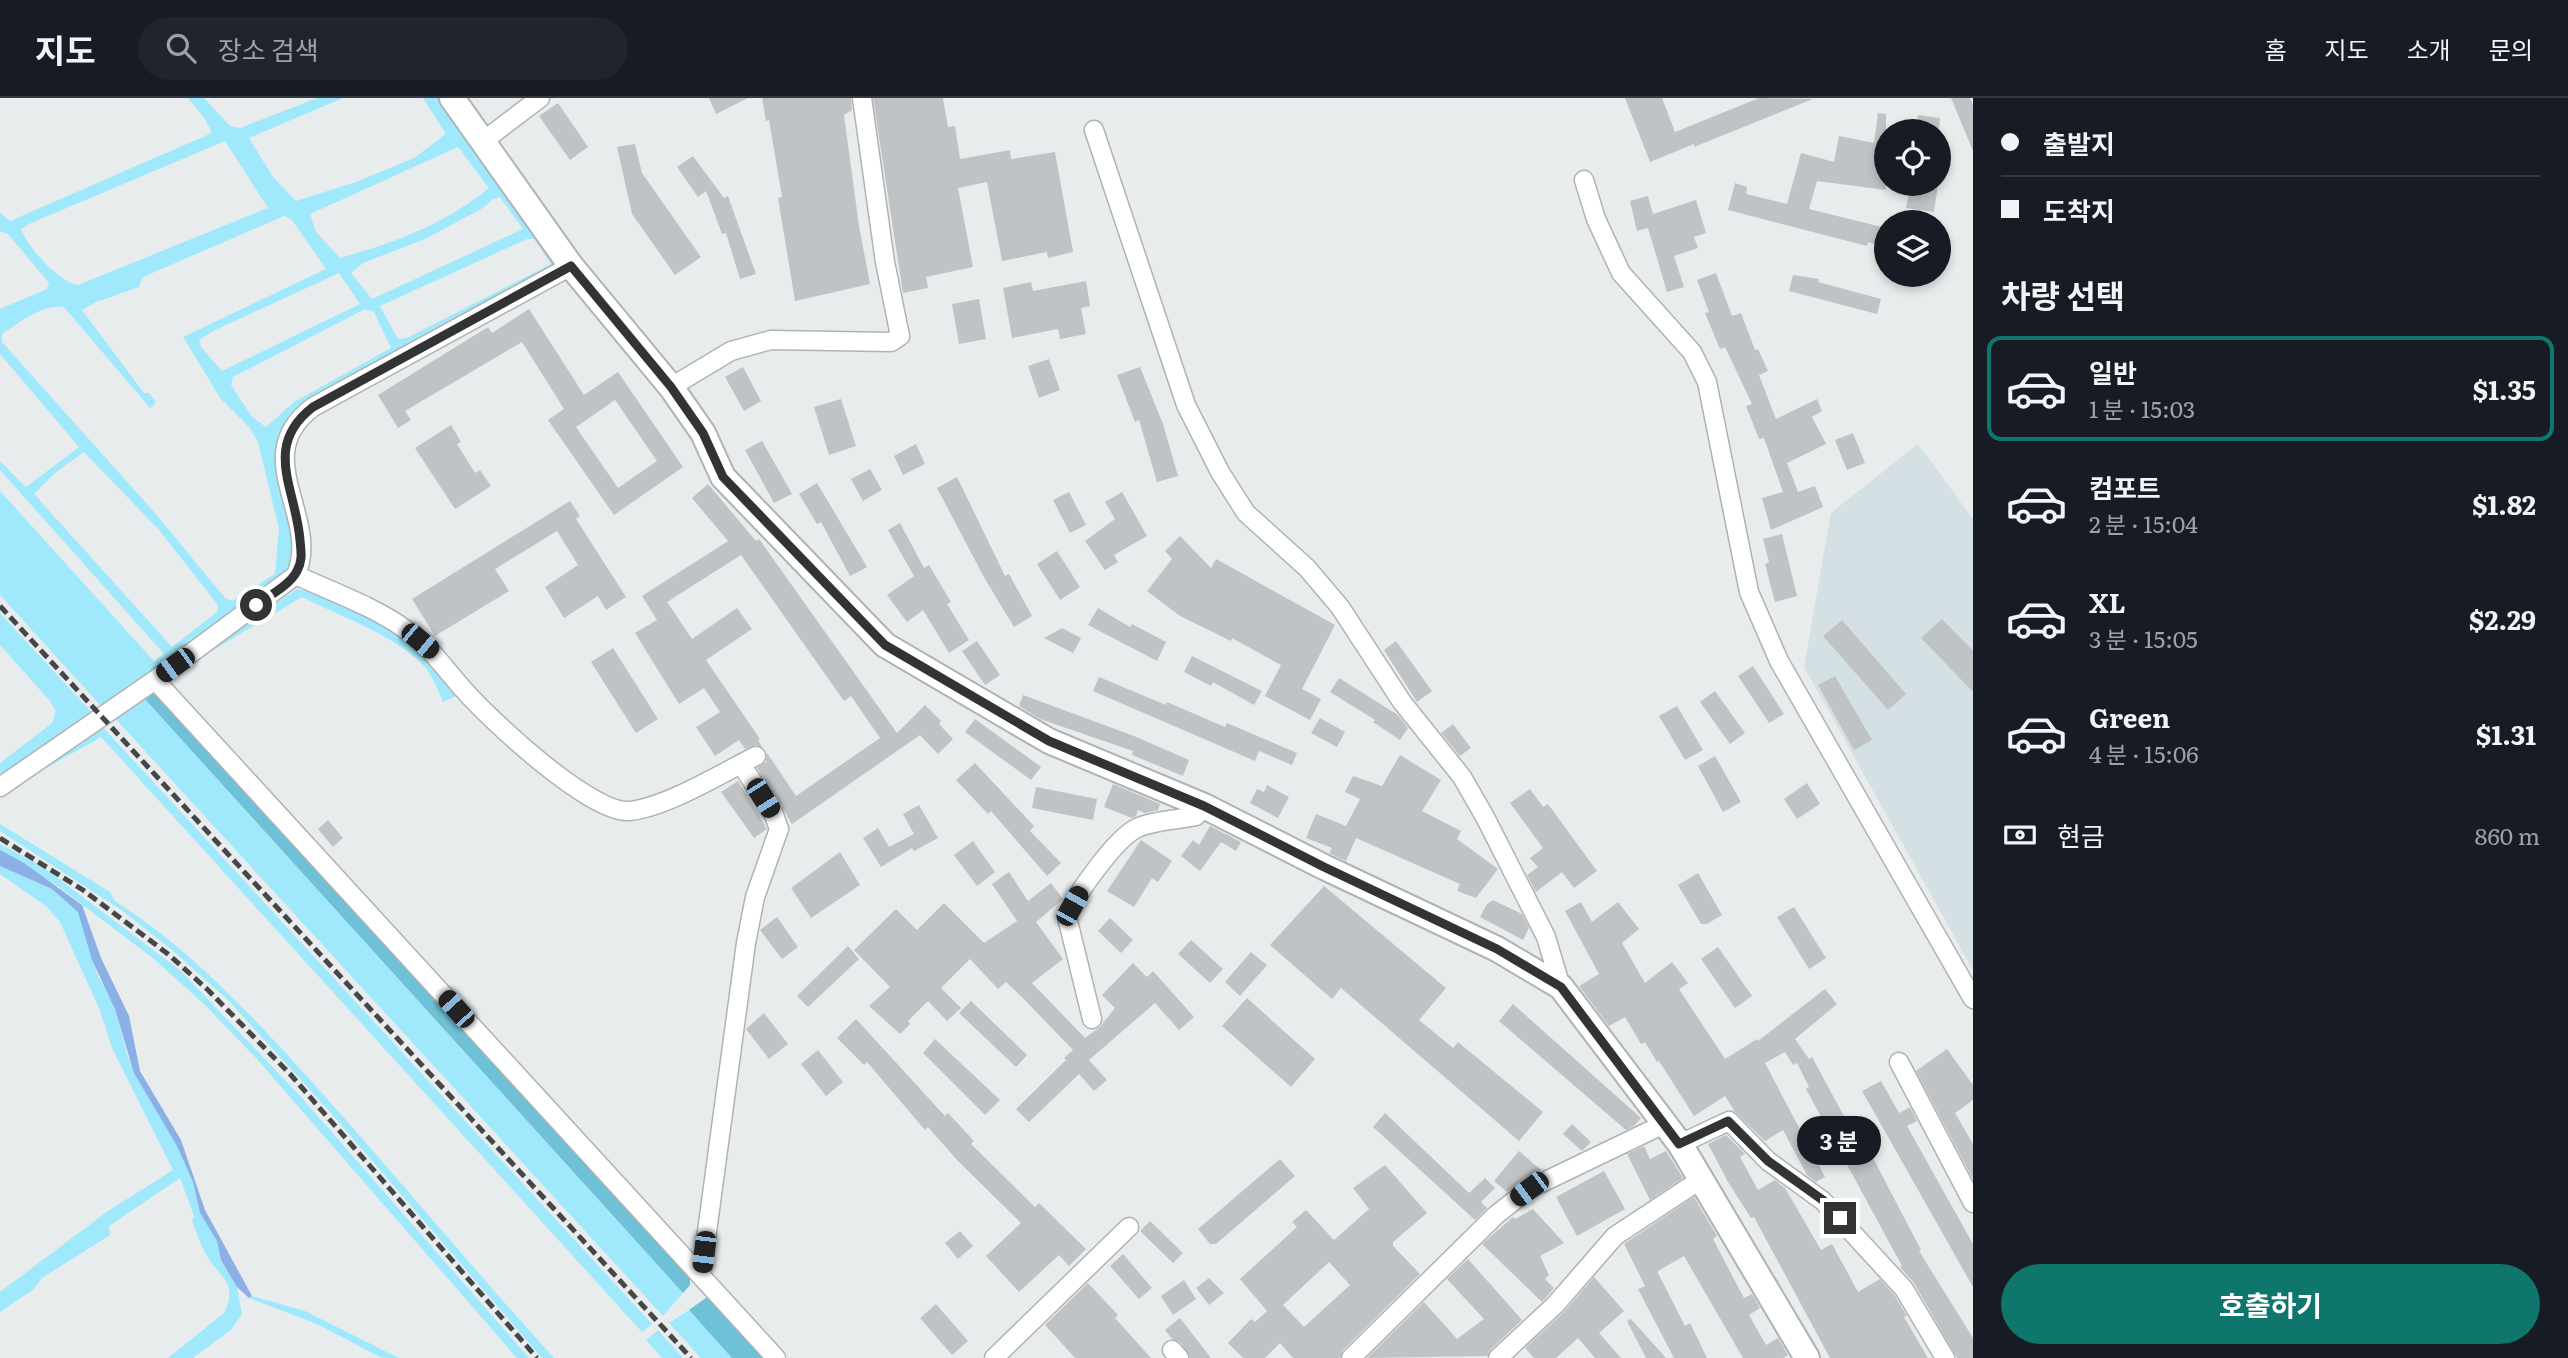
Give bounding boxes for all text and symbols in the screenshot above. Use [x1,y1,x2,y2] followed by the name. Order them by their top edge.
[138,17,628,80] search box
[35,24,96,73] text: 지도
[162,29,200,67] icon: search
[218,29,319,68] text: 장소 검색
[2264,31,2286,66] text: 홈
[2324,31,2369,66] text: 지도
[2407,31,2451,66] text: 소개
[2489,31,2533,66] text: 문의
[1874,119,1951,287] map controls
[1874,119,1951,196] button: locate
[2043,123,2115,162] text: 출발지
[2043,190,2115,229] text: 도착지
[1874,210,1951,287] button: layers
[2001,270,2125,318] text: 차량 선택
[2089,352,2137,391] text: 일반
[2005,357,2068,420] icon: car
[2473,369,2536,408] text: $1.35
[2089,391,2195,425] text: 1 분 · 15:03
[2089,467,2161,506] text: 컴포트
[2005,472,2068,535] icon: car
[2472,484,2536,523] text: $1.82
[2089,506,2198,540] text: 2 분 · 15:04
[2089,582,2126,621] text: XL
[2005,587,2068,650] icon: car
[240,589,272,621] route start
[2469,599,2536,638] text: $2.29
[398,619,443,663] car
[2089,621,2198,655] text: 3 분 · 15:05
[152,644,199,686] car
[2089,697,2170,736] text: Green
[2005,702,2068,765] icon: car
[2476,714,2536,753] text: $1.31
[2089,736,2199,770] text: 4 분 · 15:06
[743,775,784,821] car
[2057,815,2105,854] text: 현금
[2001,816,2039,854] icon: cash
[2475,818,2540,852] text: 860 m
[1053,883,1092,929] car
[435,986,478,1032] car
[1798,1116,1882,1166] callout: 3 분
[1820,1123,1858,1157] text: 3 분
[1506,1168,1553,1210] car
[1824,1202,1856,1234] route end
[692,1230,717,1274] car
[2001,1264,2540,1344] button: 호출하기

